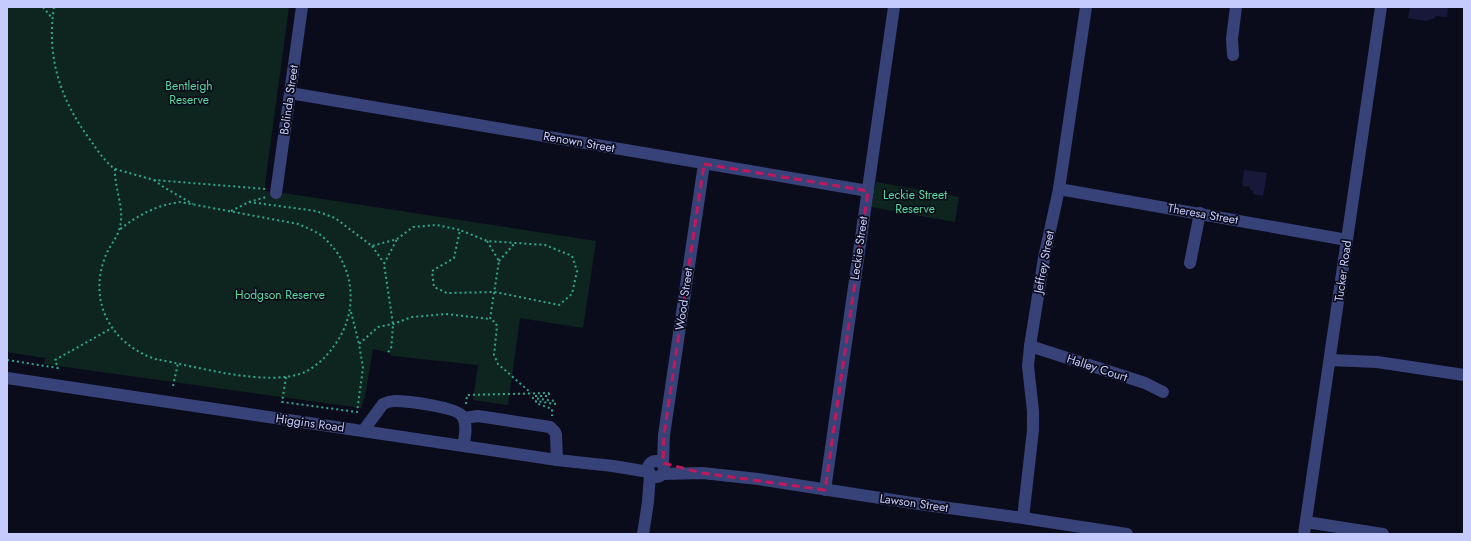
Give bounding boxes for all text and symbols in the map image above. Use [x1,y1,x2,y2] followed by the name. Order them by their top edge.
[275,64,303,136] street label: Bolinda Street
[165,77,213,109] park label: Bentleigh Reserve
[542,127,616,157] street label: Renown Street
[883,186,947,218] park label: Leckie Street Reserve
[1166,199,1240,229] street label: Theresa Street
[846,215,872,281] street label: Leckie Street
[1029,229,1059,297] street label: Jeffrey Street
[1330,239,1356,303] street label: Tucker Road
[671,266,697,332] street label: Wood Street
[235,286,325,304] park label: Hodgson Reserve
[1064,350,1130,386] street label: Halley Court
[275,409,345,437] street label: Higgins Road
[878,489,950,517] street label: Lawson Street

